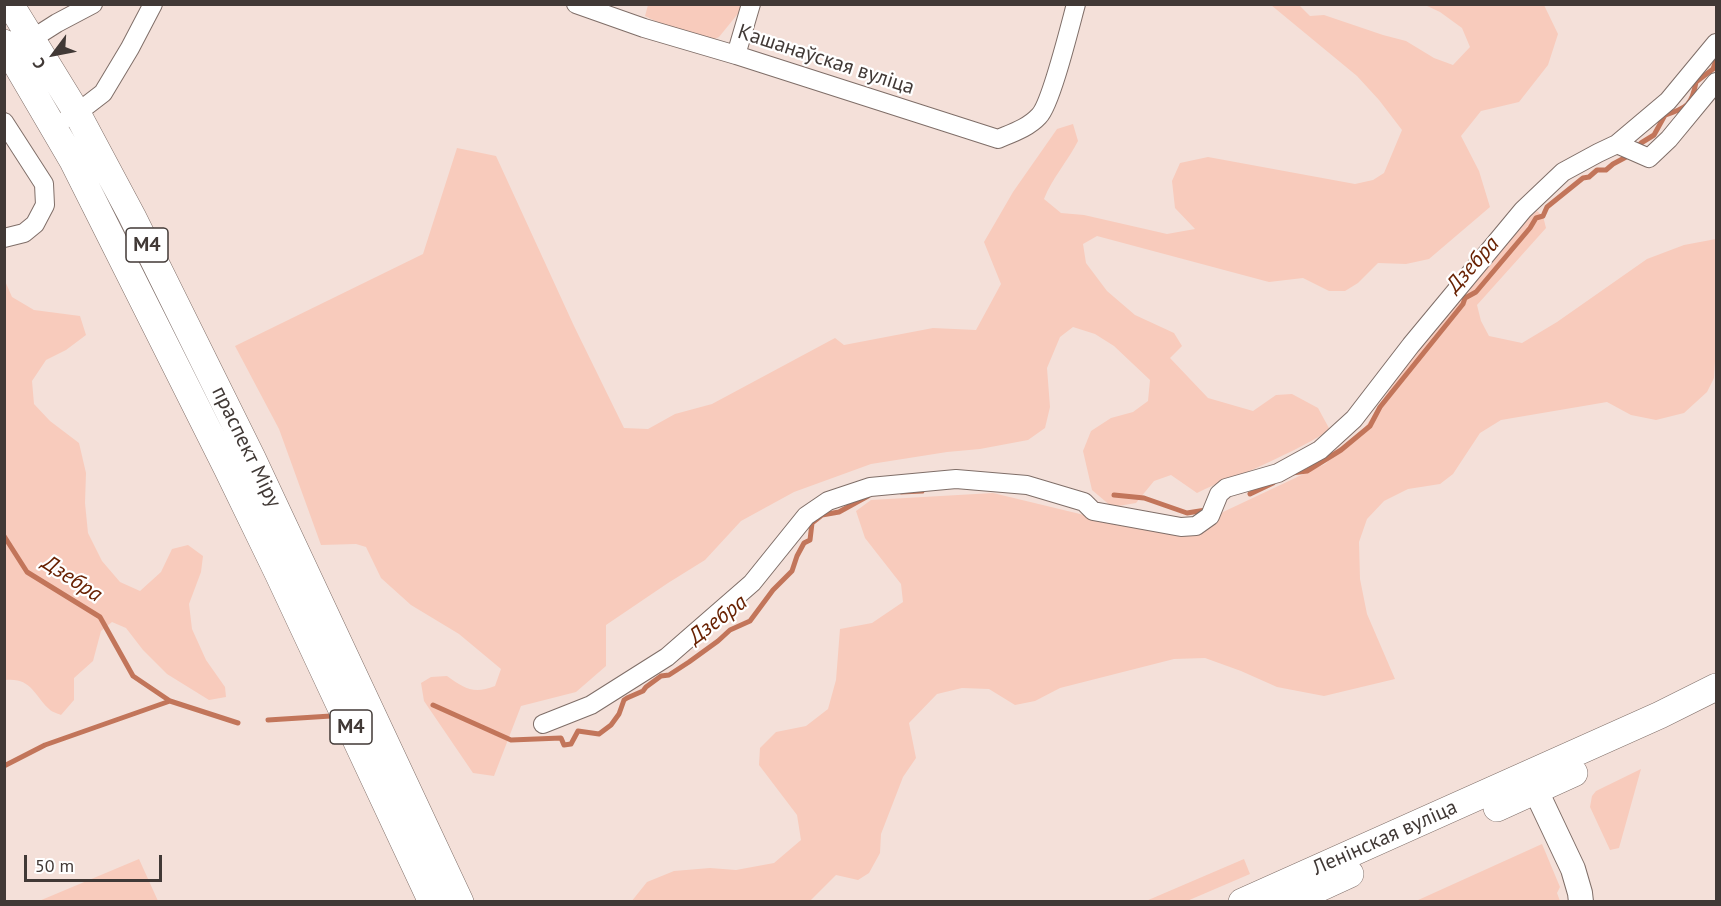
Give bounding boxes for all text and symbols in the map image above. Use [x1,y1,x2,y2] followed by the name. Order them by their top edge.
[735,20,917,100] street label: Кашанаўская вуліца
[24,24,84,84] north arrow
[28,54,50,73] text: С
[126,228,168,262] road number: М4
[1441,232,1505,298] water label: Дзебра
[206,382,286,512] street label: праспект Міру
[37,550,107,608] water label: Дзебра
[684,590,752,650] water label: Дзебра
[330,710,372,744] road number: М4
[1309,795,1461,881] street label: Ленінская вуліца
[27,843,165,881] scale bar
[35,854,74,877] text: 50 m

